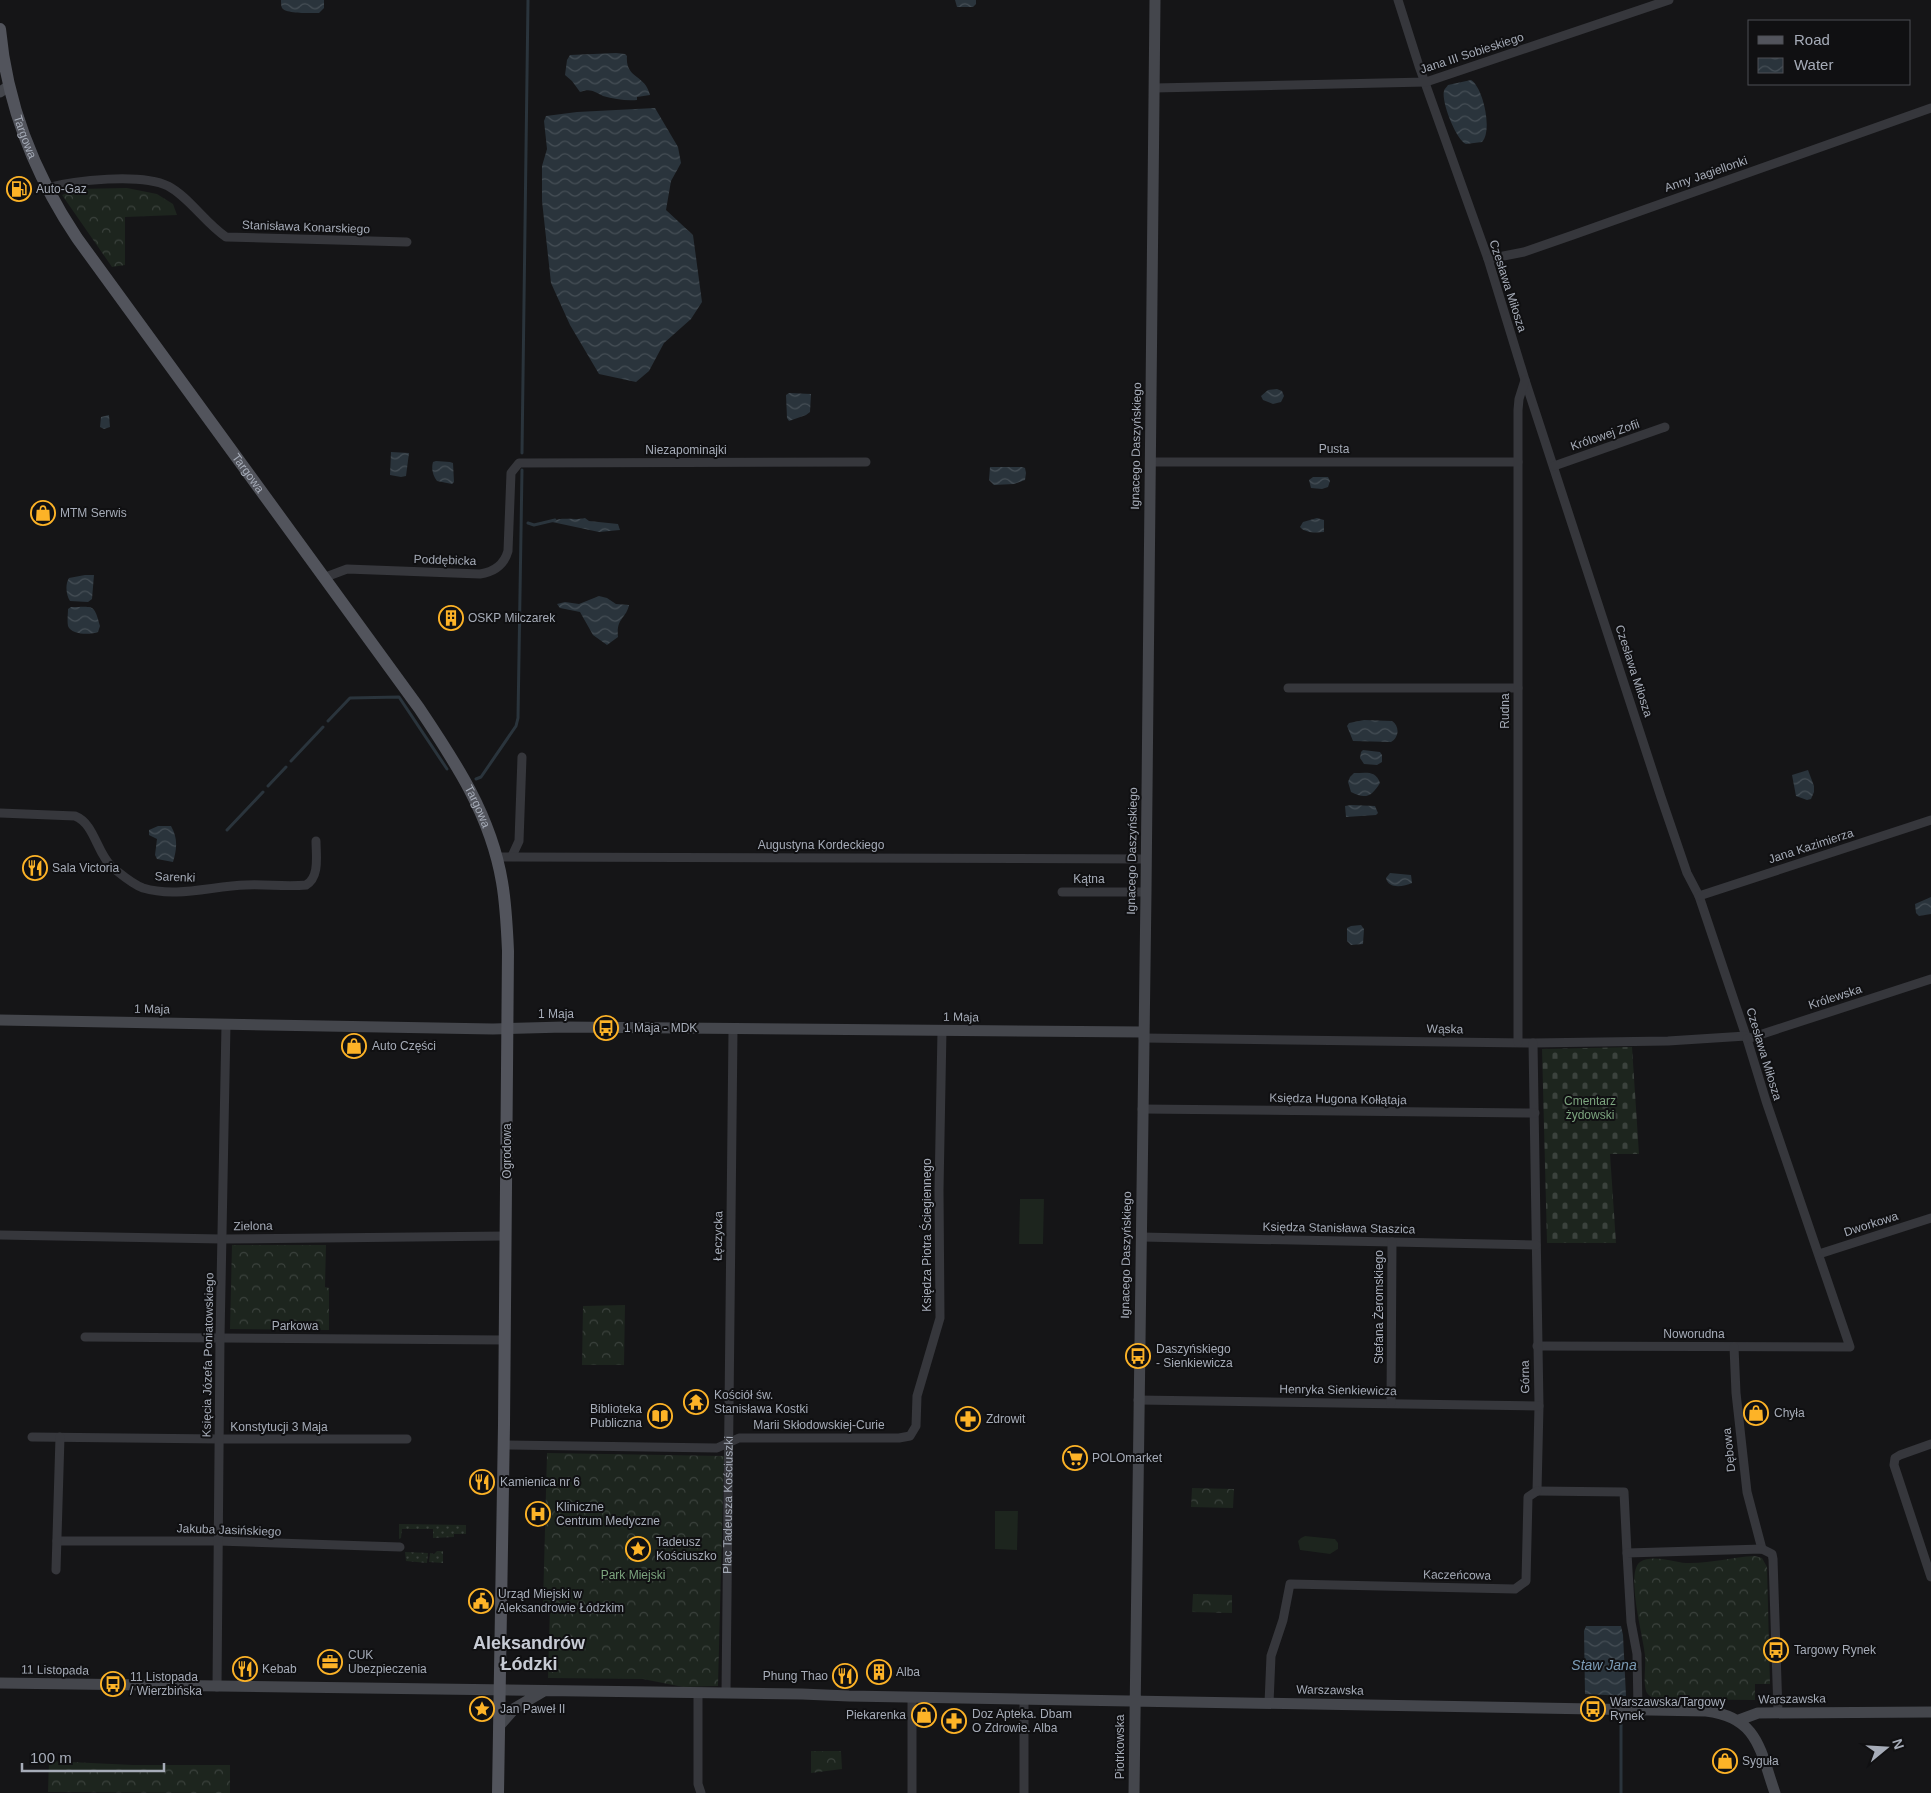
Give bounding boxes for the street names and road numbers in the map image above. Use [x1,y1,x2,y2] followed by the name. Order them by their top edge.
[1418,30,1526,76] street label: Jana III Sobieskiego
[11,113,40,161] street label: Targowa
[1663,153,1749,195] street label: Anny Jagiellonki
[242,218,371,236] street label: Stanisława Konarskiego
[1487,238,1530,334] street label: Czesława Miłosza
[1128,382,1144,510] street label: Ignacego Daszyńskiego
[1569,417,1641,453] street label: Królowej Zofii
[1319,442,1350,456] street label: Pusta
[645,443,727,457] street label: Niezapominajki
[229,451,267,496] street label: Targowa
[413,552,477,568] street label: Poddębicka
[1613,623,1656,719] street label: Czesława Miłosza
[1498,693,1512,729] street label: Rudna
[461,783,493,830] street label: Targowa
[1124,787,1140,915] street label: Ignacego Daszyńskiego
[1767,826,1856,866] street label: Jana Kazimierza
[758,838,885,852] street label: Augustyna Kordeckiego
[154,869,196,885] street label: Sarenki
[1073,872,1105,886] street label: Kątna
[1807,982,1864,1012] street label: Królewska
[134,1002,170,1016] street label: 1 Maja
[1743,1006,1785,1102] street label: Czesława Miłosza
[538,1007,574,1021] street label: 1 Maja
[943,1010,979,1024] street label: 1 Maja
[1427,1022,1464,1036] street label: Wąska
[1269,1091,1407,1107] street label: Księdza Hugona Kołłątaja
[500,1123,514,1179] street label: Ogrodowa
[919,1158,934,1312] street label: Księdza Piotra Ściegiennego
[1118,1191,1134,1319] street label: Ignacego Daszyńskiego
[1842,1209,1900,1239] street label: Dworkowa
[711,1211,725,1261] street label: Łęczycka
[233,1219,273,1233] street label: Zielona
[1263,1220,1416,1236] street label: Księdza Stanisława Staszica
[1372,1250,1386,1364] street label: Stefana Żeromskiego
[200,1272,216,1437] street label: Księcia Józefa Poniatowskiego
[272,1319,319,1333] street label: Parkowa
[1663,1327,1725,1341] street label: Noworudna
[1518,1360,1532,1394] street label: Górna
[1279,1382,1397,1398] street label: Henryka Sienkiewicza
[753,1418,885,1432] street label: Marii Skłodowskiej-Curie
[230,1420,328,1434] street label: Konstytucji 3 Maja
[1720,1427,1738,1473] street label: Dębowa
[720,1436,736,1574] street label: Plac Tadeusza Kościuszki
[176,1521,282,1539] street label: Jakuba Jasińskiego
[1423,1567,1491,1583] street label: Kaczeńcowa
[21,1662,89,1678] street label: 11 Listopada
[1296,1682,1364,1698] street label: Warszawska
[1758,1691,1826,1707] street label: Warszawska
[1113,1714,1127,1779] street label: Piotrkowska

